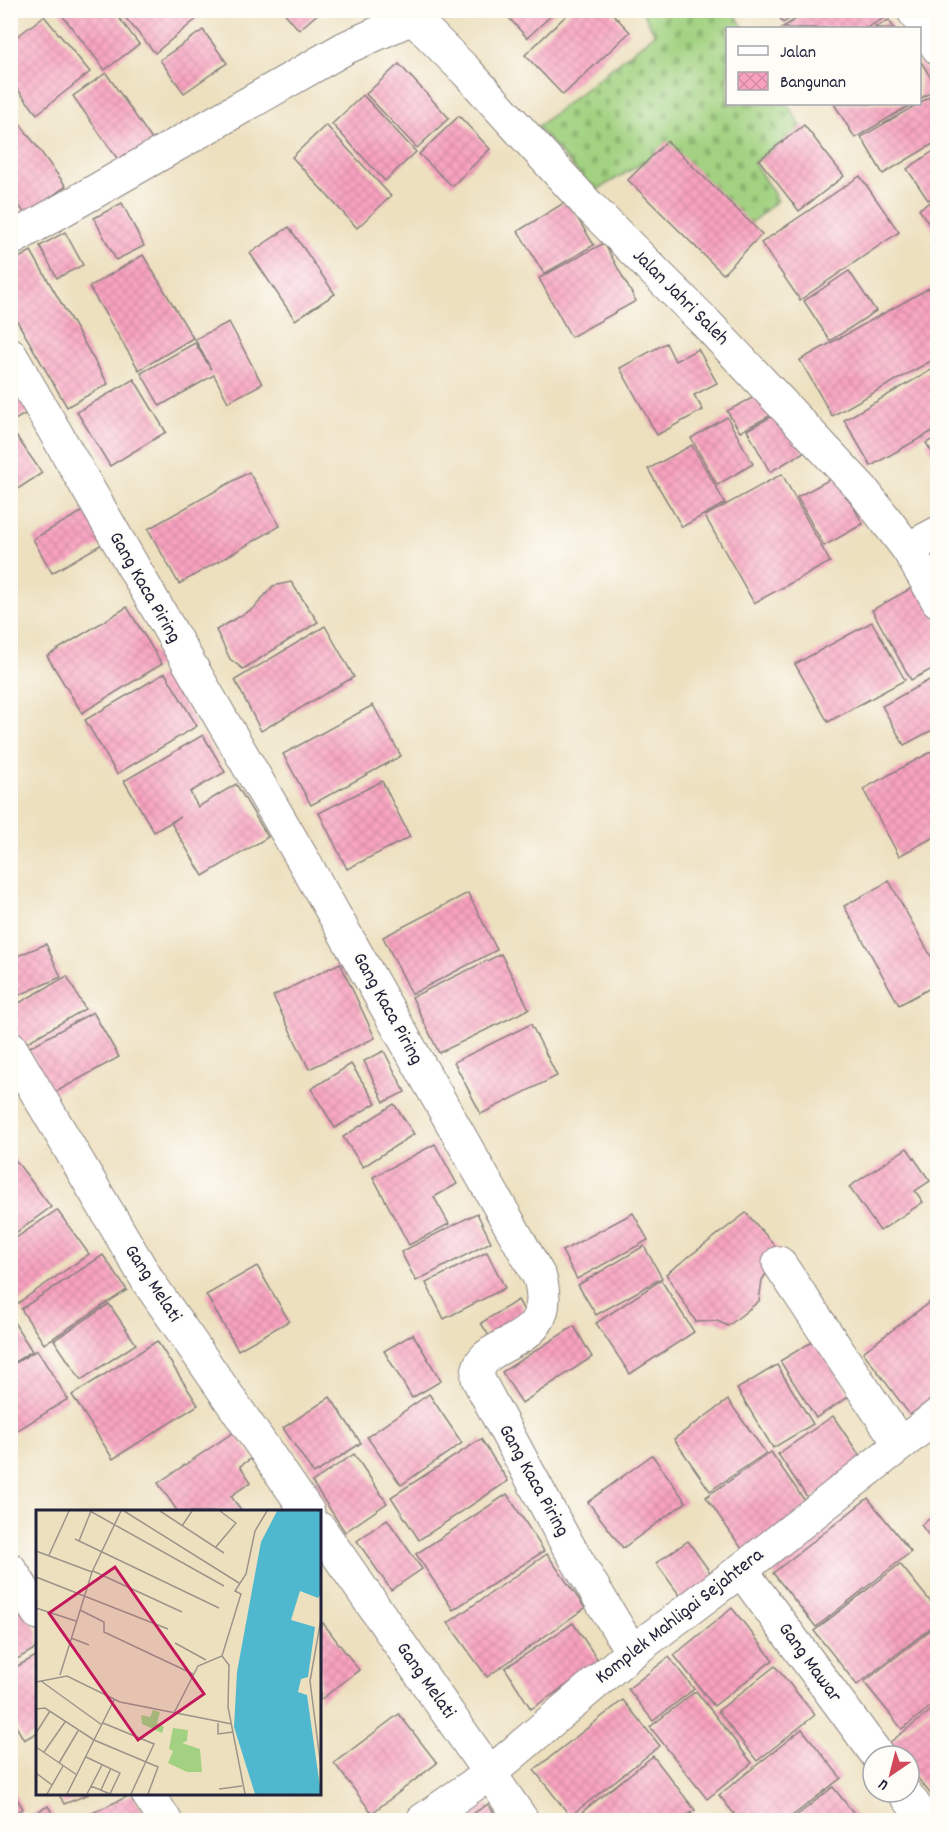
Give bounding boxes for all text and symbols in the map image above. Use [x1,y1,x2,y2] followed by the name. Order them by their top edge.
[726,27,921,105] legend
[780,41,816,66] text: Jalan
[780,71,846,96] text: Bangunan
[625,243,735,353] street label: Jalan Jahri Saleh
[101,527,187,649] street label: Gang Kaca Piring
[345,948,429,1070] street label: Gang Kaca Piring
[116,1240,188,1329] street label: Gang Melati
[491,1420,575,1542] street label: Gang Kaca Piring
[36,1510,321,1795] inset map
[590,1542,771,1692] street label: Komplek Mahligai Sejahtera
[770,1617,848,1709] street label: Gang Mawar
[388,1637,462,1725] street label: Gang Melati
[861,1744,921,1804] north arrow
[874,1772,894,1796] text: U

